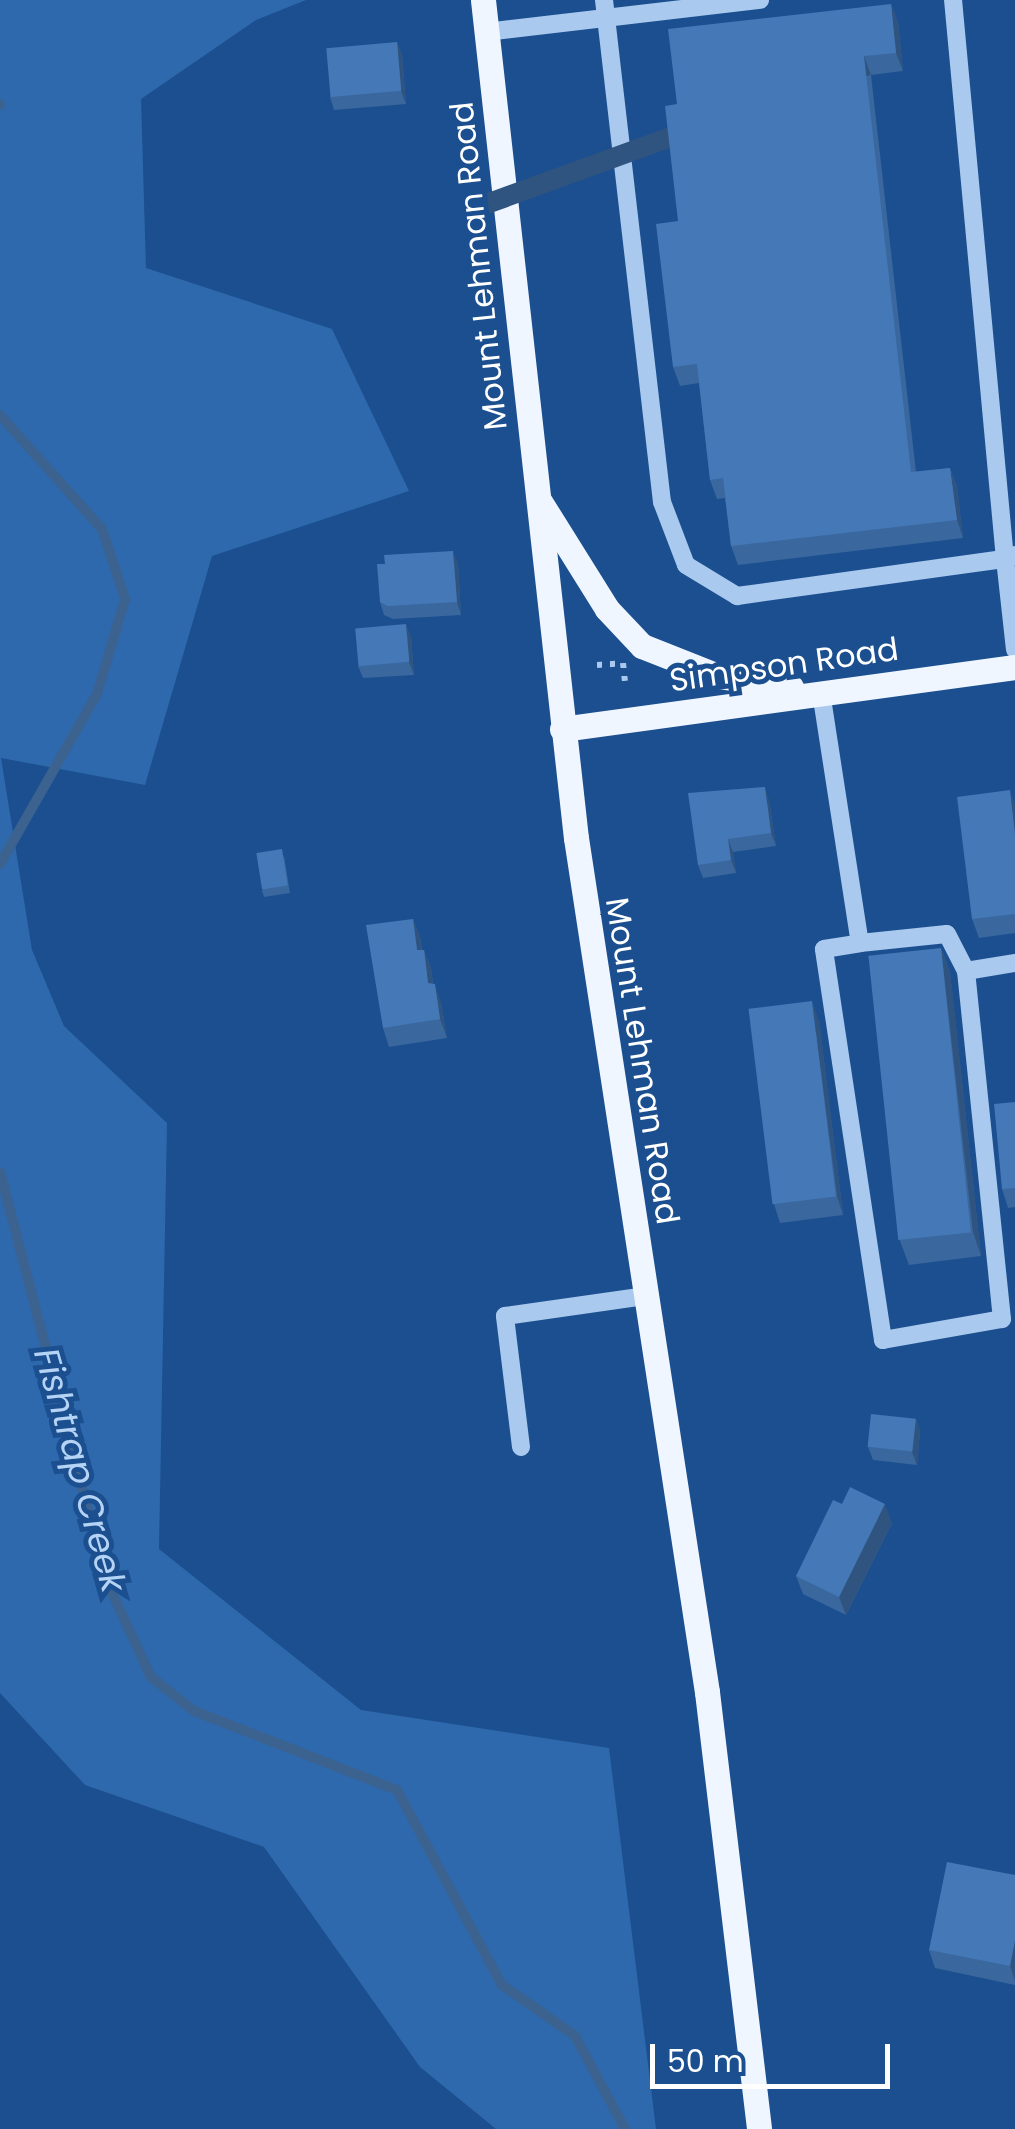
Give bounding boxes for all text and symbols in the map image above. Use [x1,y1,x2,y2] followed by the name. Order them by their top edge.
[443,100,515,432] street label: Mount Lehman Road
[667,630,901,700] street label: Simpson Road
[597,895,687,1227] street label: Mount Lehman Road
[25,1343,135,1597] water label: Fishtrap Creek
[655,2024,895,2086] scale bar
[667,2040,744,2083] text: 50 m

